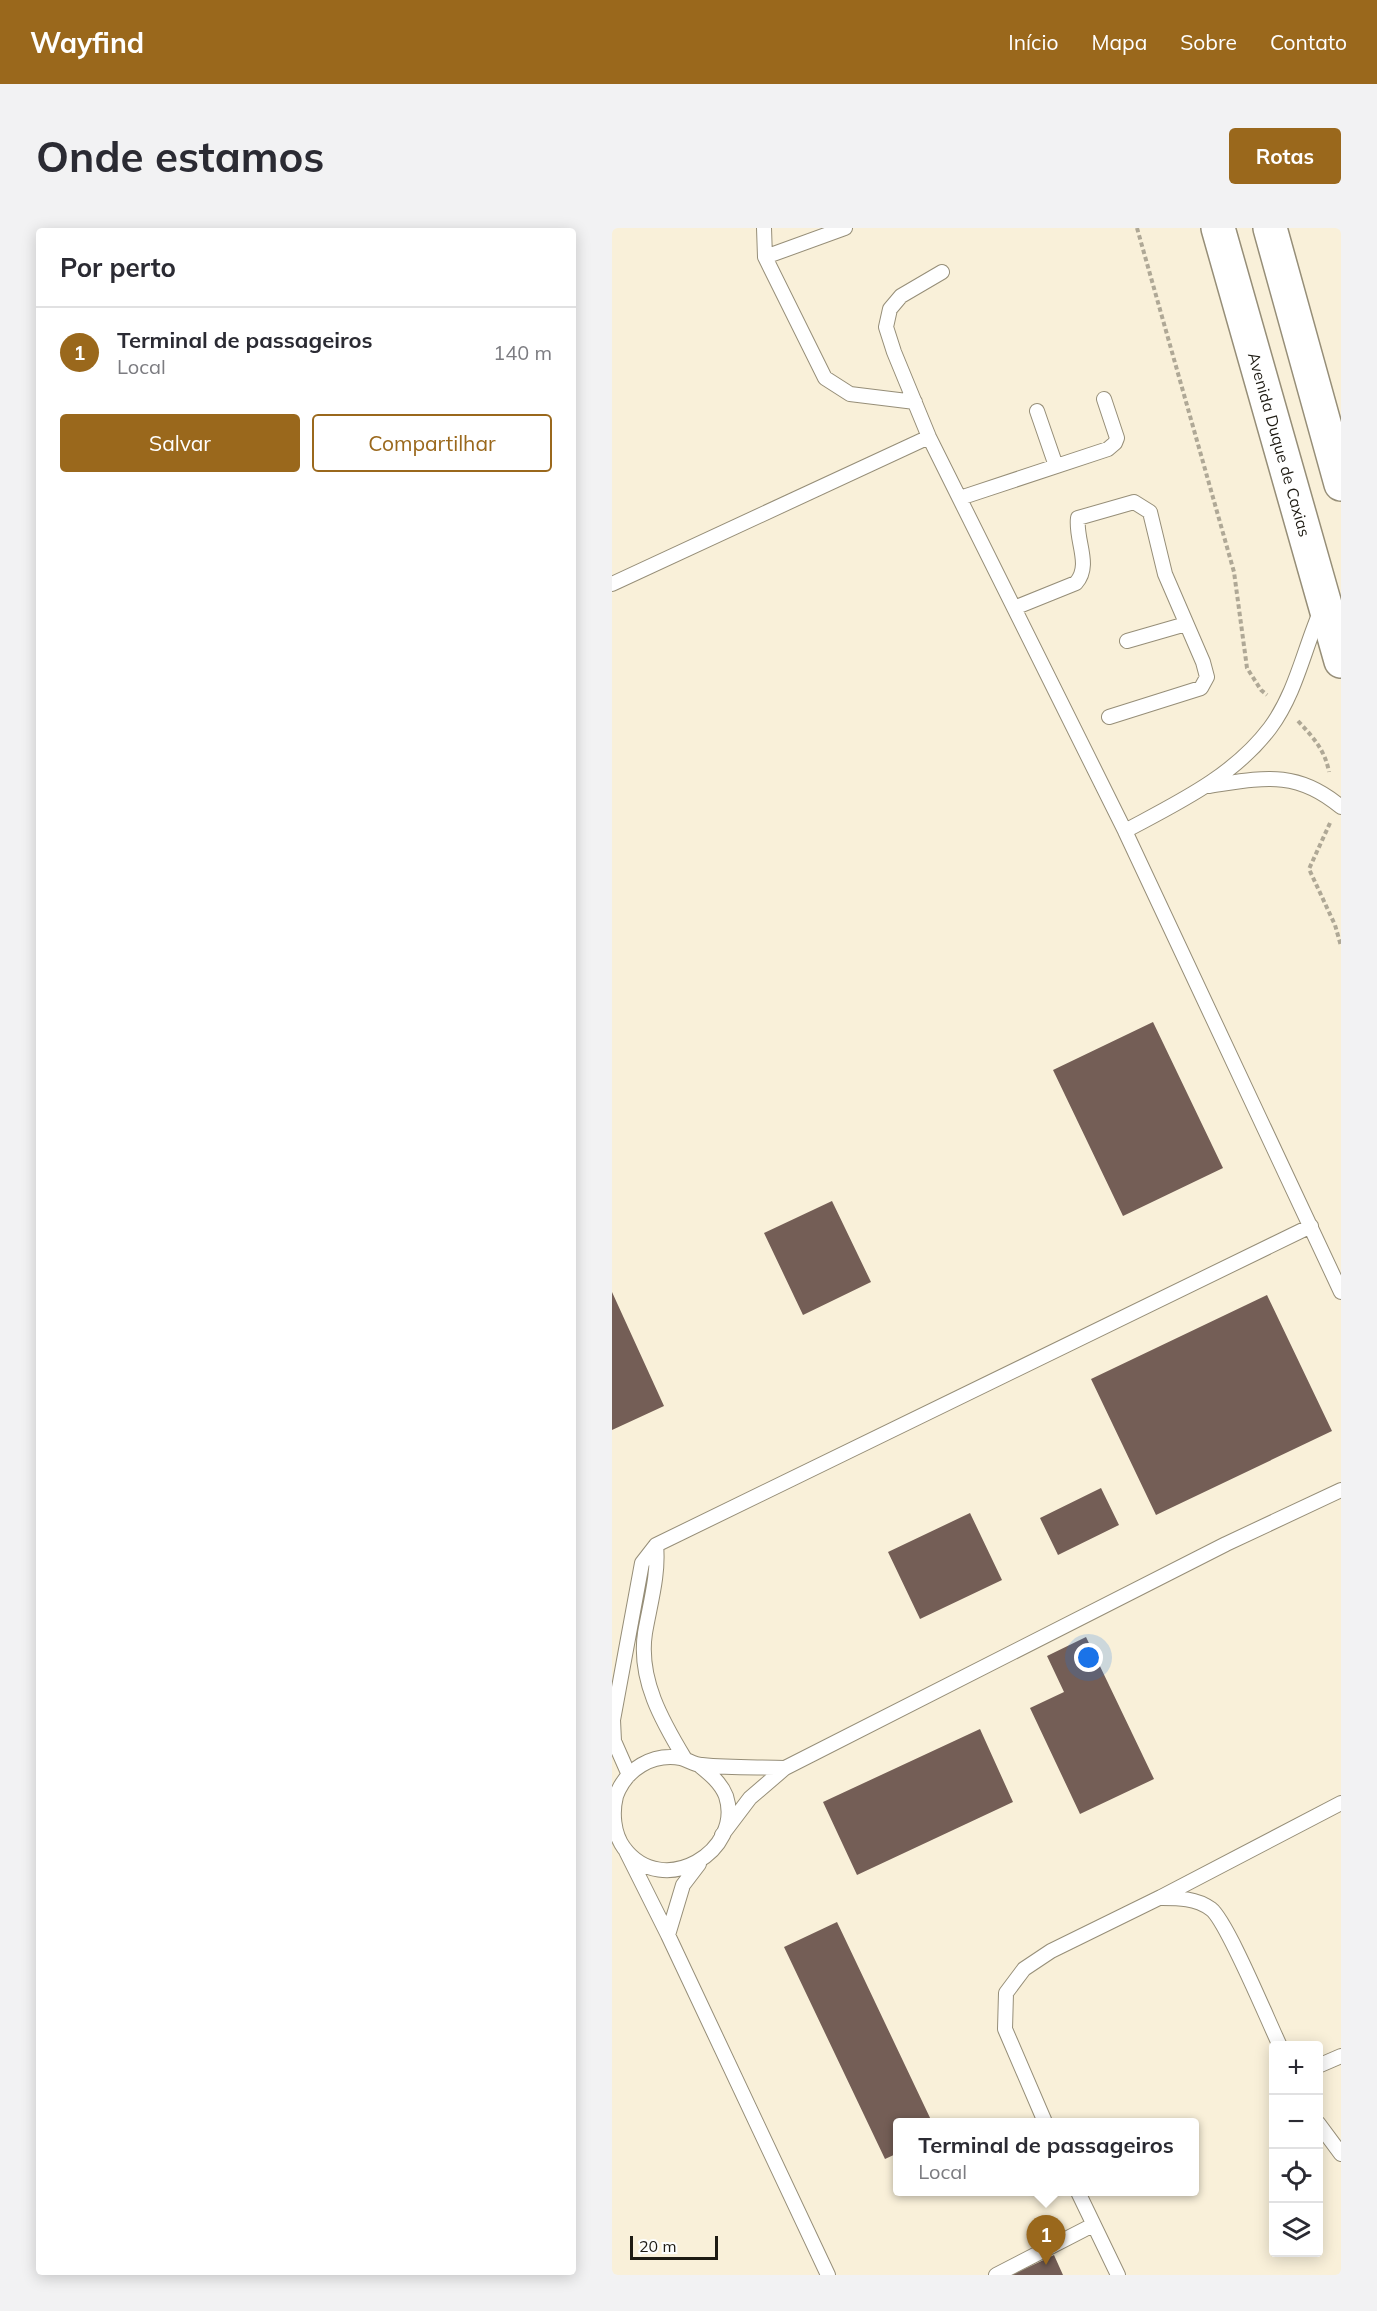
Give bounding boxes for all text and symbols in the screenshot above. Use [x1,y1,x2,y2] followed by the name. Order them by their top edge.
[30,25,144,60] text: Wayfind
[1008,29,1058,55] text: Início
[1091,29,1147,55] text: Mapa
[1180,29,1237,55] text: Sobre
[1270,29,1347,55] text: Contato
[1229,128,1341,184] button: Rotas
[36,130,324,183] text: Onde estamos
[60,251,176,284] text: Por perto
[117,326,373,354] text: Terminal de passageiros
[74,340,86,365] text: 1
[493,340,552,365] text: 140 m
[1244,350,1315,539] street label: Avenida Duque de Caxias
[117,354,166,379] text: Local
[60,414,300,472] button: Salvar
[312,414,552,472] button: Compartilhar
[1074,1643,1103,1672] your location
[1269,2041,1323,2257] map controls
[1269,2041,1323,2095] button: +
[1269,2095,1323,2149] button: −
[893,2118,1199,2196] popup
[918,2131,1174,2159] text: Terminal de passageiros
[1269,2149,1323,2203] button: locate
[918,2159,967,2184] text: Local
[1269,2203,1323,2257] button: layers
[1026,2216,1066,2265] pin: 1
[630,2233,718,2260] scale bar
[639,2236,676,2256] text: 20 m

